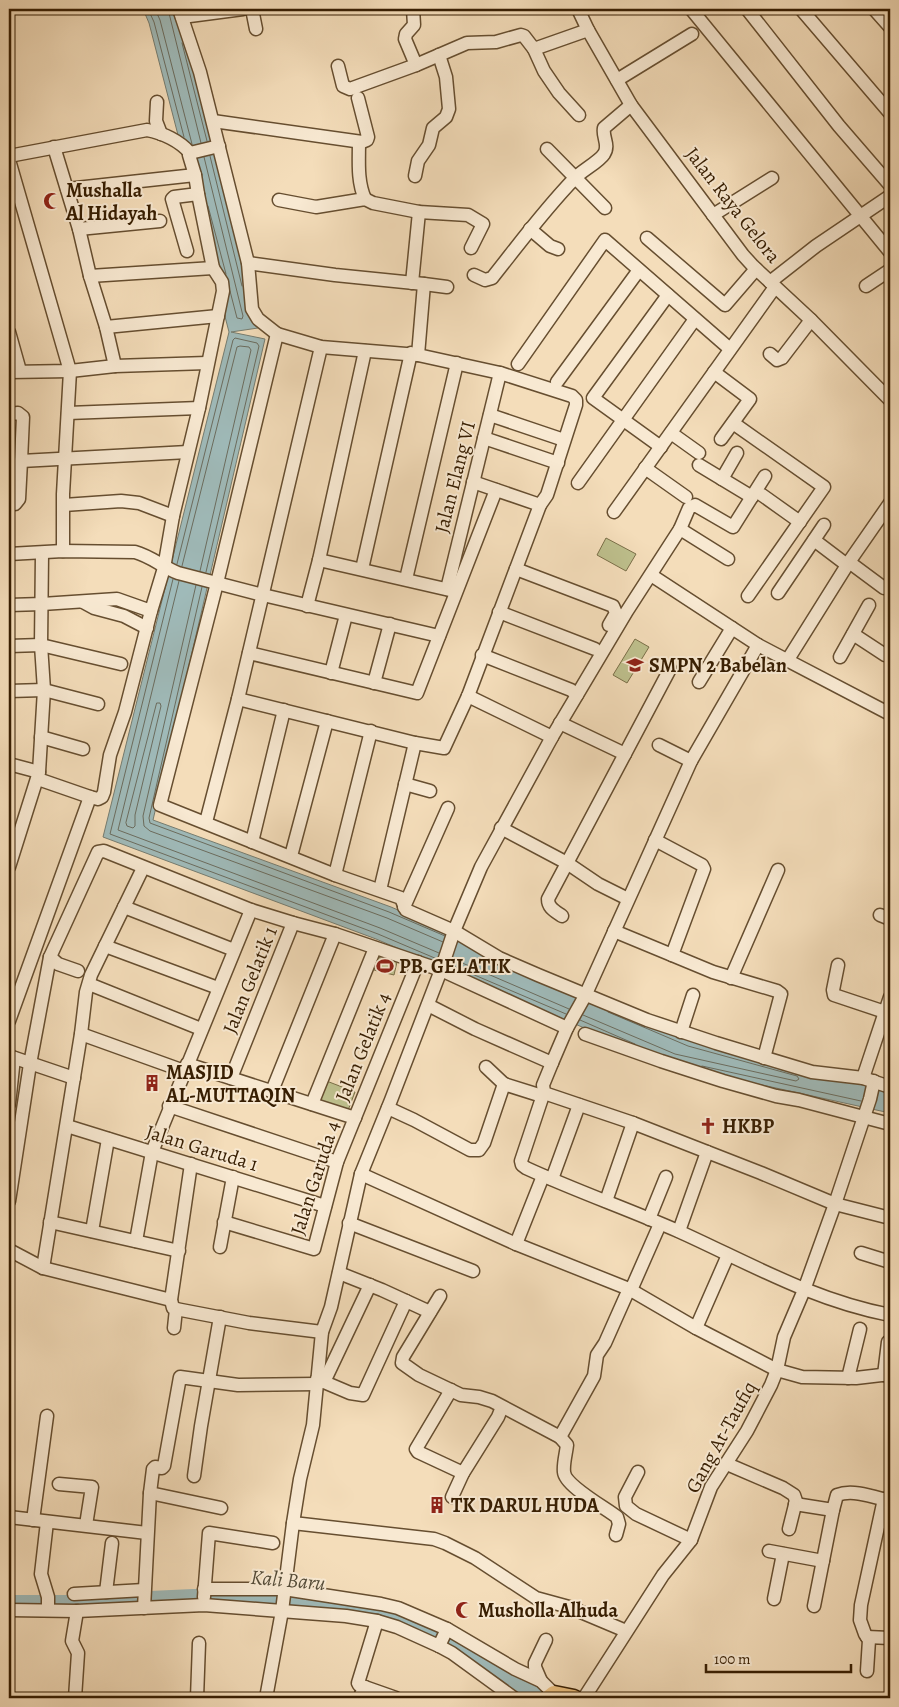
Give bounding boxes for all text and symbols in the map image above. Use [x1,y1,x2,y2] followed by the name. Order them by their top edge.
[679,141,787,269] street label: Jalan Raya Gelora
[65,177,158,227] place label: Mushalla Al Hidayah
[42,191,62,211] mosque icon: Mushalla Al Hidayah
[428,418,482,536] street label: Jalan Elang VI
[649,652,787,679] place label: SMPN 2 Babelan
[625,655,645,675] school or university icon: SMPN 2 Babelan
[216,922,284,1038] street label: Jalan Gelatik 1
[399,953,511,980] place label: PB. GELATIK
[375,956,395,976] sports icon: PB. GELATIK
[329,988,397,1106] street label: Jalan Gelatik 4
[165,1059,296,1109] place label: MASJID AL-MUTTAQIN
[142,1073,162,1093] building icon: MASJID AL-MUTTAQIN
[722,1113,775,1140] place label: HKBP
[698,1116,718,1136] church icon: HKBP
[142,1118,262,1178] street label: Jalan Garuda 1
[284,1118,346,1238] street label: Jalan Garuda 4
[679,1376,763,1498] street label: Gang At-Taufiq
[451,1492,600,1519] place label: TK DARUL HUDA
[427,1495,447,1515] building icon: TK DARUL HUDA
[249,1563,327,1597] water label: Kali Baru
[478,1597,619,1624] place label: Musholla Alhuda
[454,1600,474,1620] mosque icon: Musholla Alhuda
[706,1642,852,1674] scale bar
[714,1649,751,1669] text: 100 m

